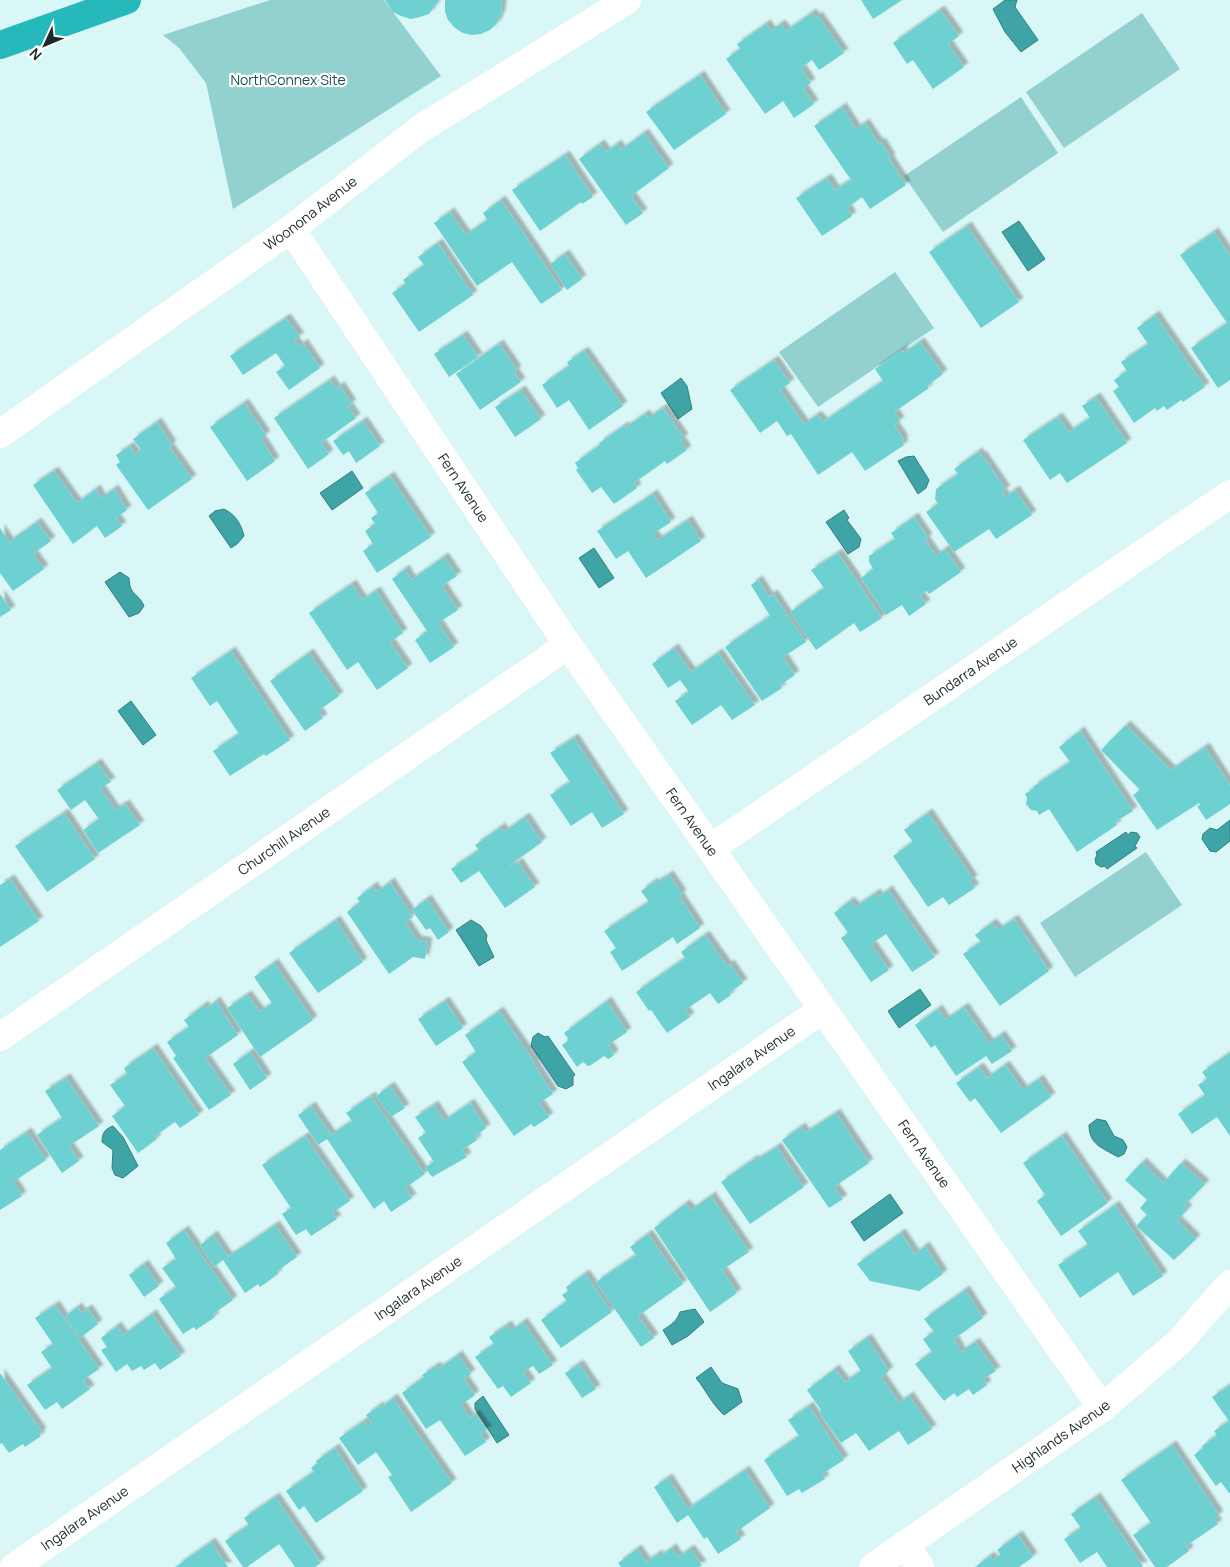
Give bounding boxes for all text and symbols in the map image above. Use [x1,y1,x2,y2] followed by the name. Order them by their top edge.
[20,20,70,70] north arrow
[25,44,46,65] text: N
[230,70,346,89] park label: NorthConnex Site
[260,171,361,254] street label: Woonona Avenue
[434,449,494,526] street label: Fern Avenue
[919,632,1021,709] street label: Bundarra Avenue
[662,784,723,860] street label: Fern Avenue
[234,802,334,879] street label: Churchill Avenue
[704,1021,799,1095] street label: Ingalara Avenue
[894,1116,955,1192] street label: Fern Avenue
[370,1251,465,1325] street label: Ingalara Avenue
[1008,1395,1114,1477] street label: Highlands Avenue
[37,1481,132,1555] street label: Ingalara Avenue

